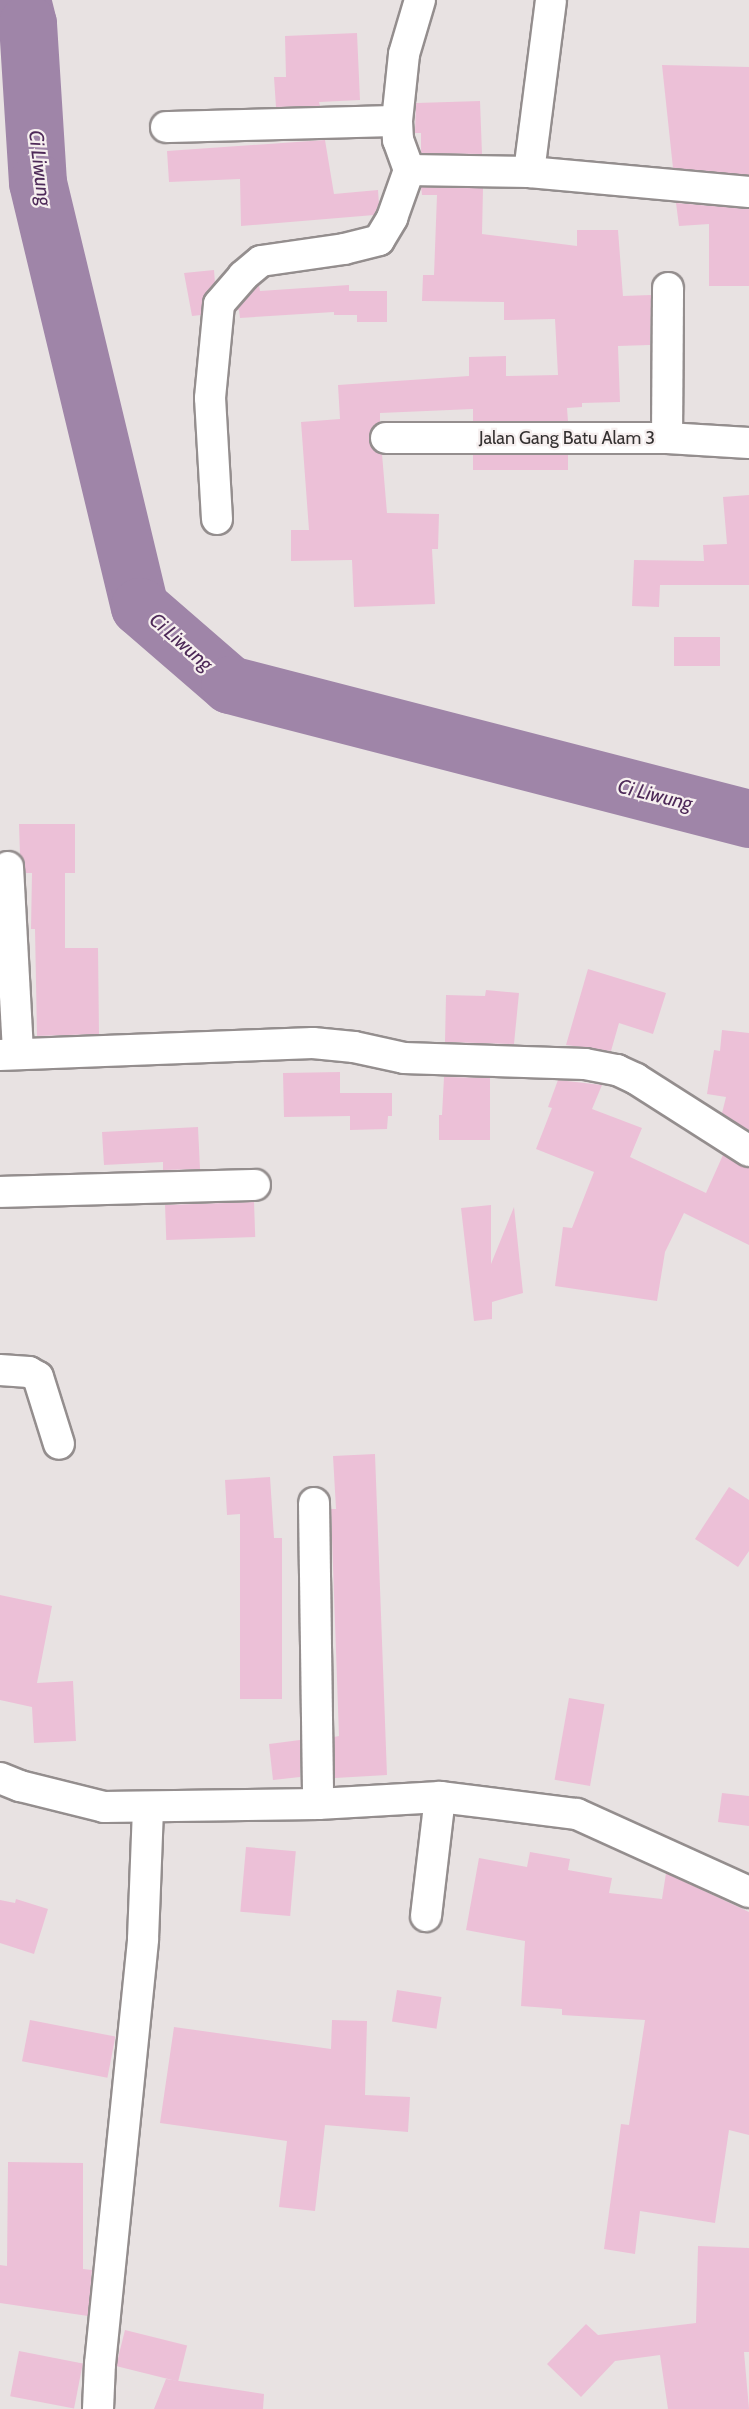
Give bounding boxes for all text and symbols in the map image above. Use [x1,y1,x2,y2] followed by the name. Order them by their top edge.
[23,129,57,207] water label: Ci Liwung
[479,427,655,449] street label: Jalan Gang Batu Alam 3
[144,608,218,676] water label: Ci Liwung
[615,774,695,816] water label: Ci Liwung

